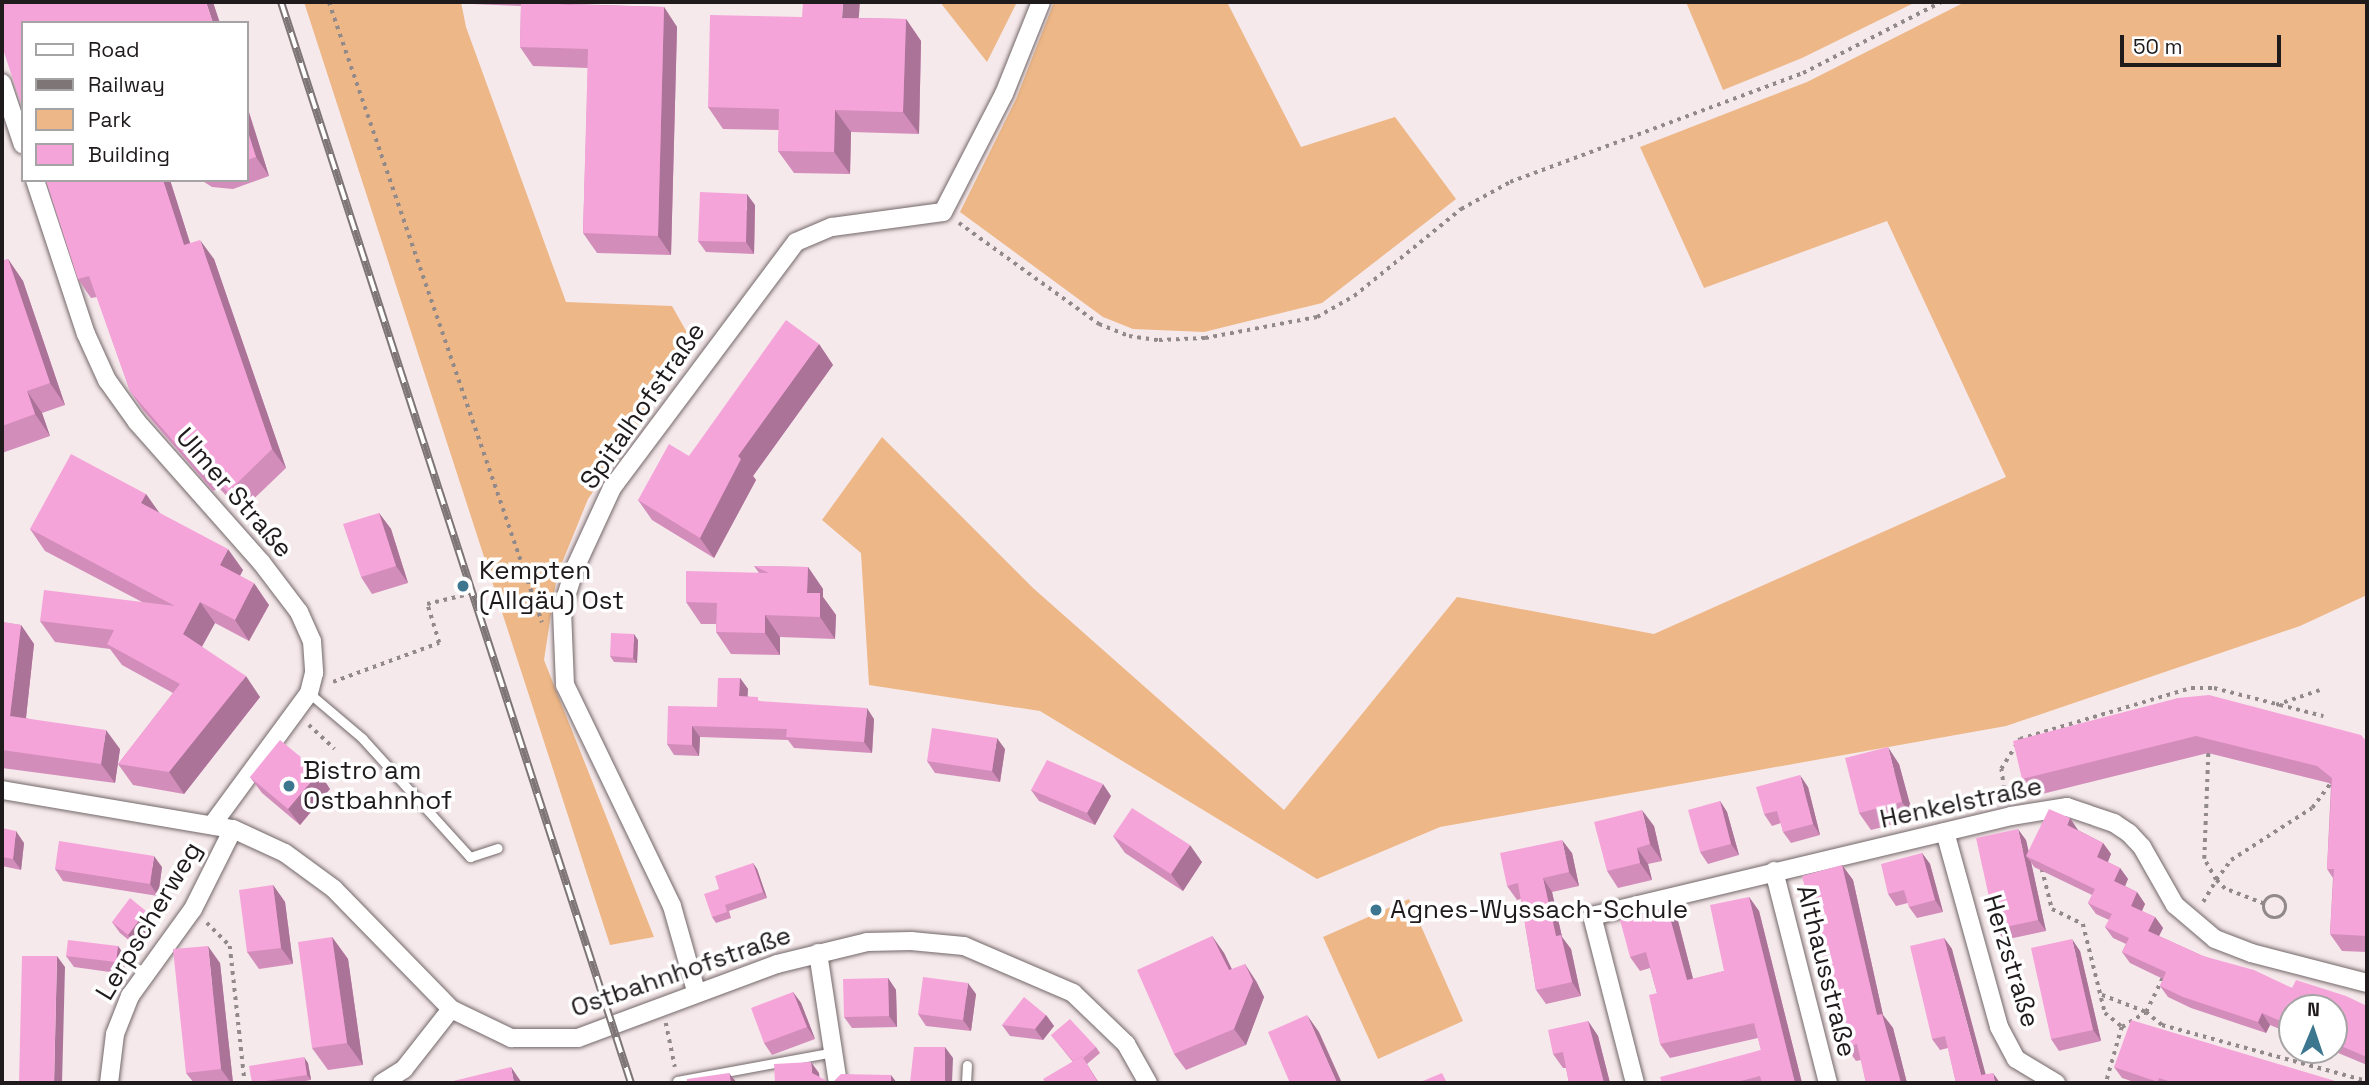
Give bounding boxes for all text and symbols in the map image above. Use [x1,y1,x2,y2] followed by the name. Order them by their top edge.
[21,21,248,182] legend
[2124,21,2285,65] scale bar
[2133,33,2183,60] text: 50 m
[88,36,140,63] text: Road
[88,71,165,98] text: Railway
[88,106,132,133] text: Park
[88,141,170,168] text: Building
[574,317,712,495] street label: Spitalhofstraße
[169,422,299,564] street label: Ulmer Straße
[479,555,624,616] place label: Kempten (Allgäu) Ost
[453,576,473,596] marker: Kempten (Allgäu) Ost
[303,755,452,816] place label: Bistro am Ostbahnhof
[1877,771,2045,835] street label: Henkelstraße
[281,778,297,794] marker: Bistro am Ostbahnhof
[90,836,208,1006] street label: Lerpscherweg
[1790,882,1862,1060] street label: Althausstraße
[1976,891,2046,1031] street label: Herzstraße
[1390,894,1688,926] place label: Agnes-Wyssach-Schule
[1368,902,1384,918] marker: Agnes-Wyssach-Schule
[567,920,795,1024] street label: Ostbahnhofstraße
[2278,994,2348,1064] north arrow
[2307,997,2320,1022] text: N

